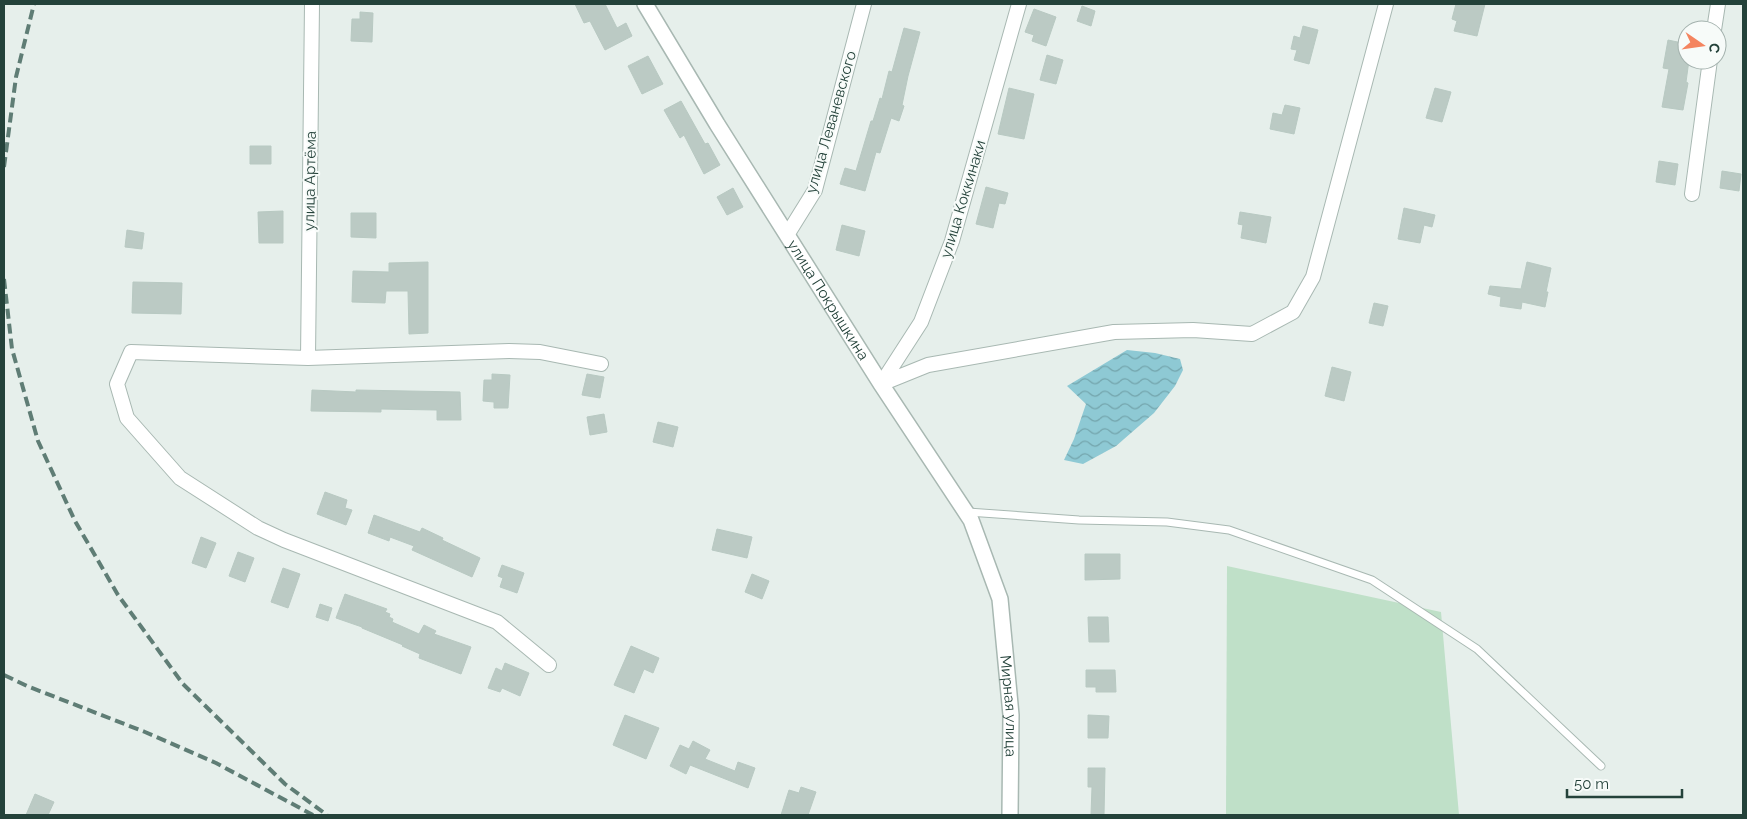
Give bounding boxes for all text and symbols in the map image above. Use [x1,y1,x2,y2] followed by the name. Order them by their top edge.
[1677,20,1727,70] north arrow
[1706,41,1724,55] text: С
[802,49,860,195] street label: улица Леваневского
[300,131,320,231] street label: улица Артёма
[937,138,989,260] street label: улица Коккинаки
[783,236,873,364] street label: улица Покрышкина
[996,654,1020,757] street label: Мирная улица
[1567,766,1682,798] scale bar
[1574,775,1609,793] text: 50 m

